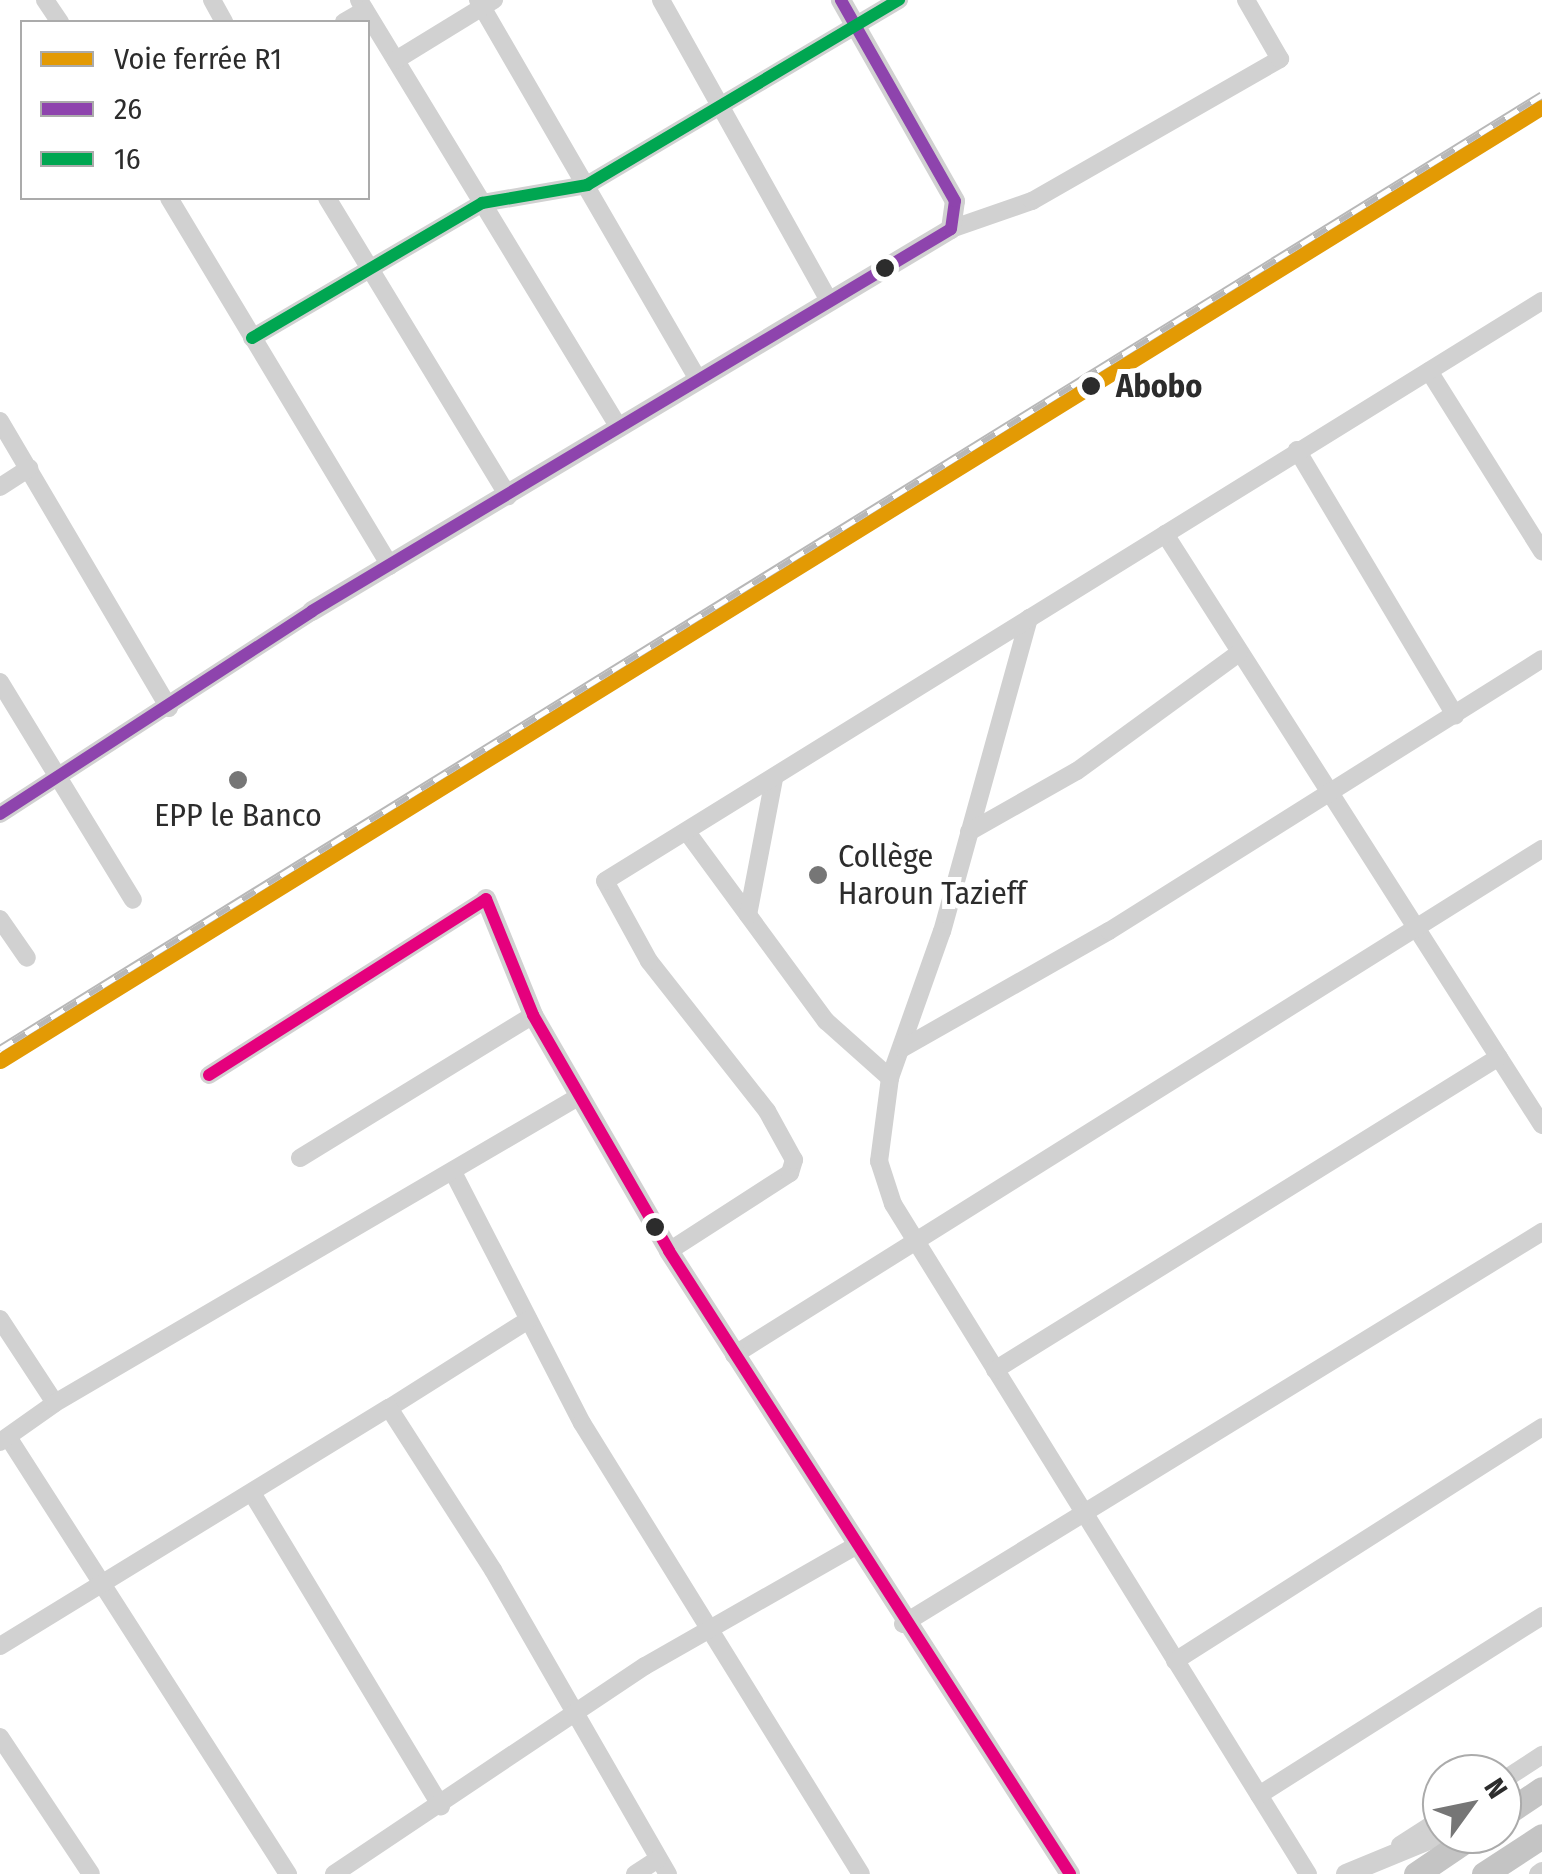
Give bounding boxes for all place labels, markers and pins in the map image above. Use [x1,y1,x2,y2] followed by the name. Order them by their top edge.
[875,258,895,278] unlabelled marker
[1116,367,1202,405] place label: Abobo
[1075,370,1107,402] marker: Abobo
[227,769,249,791] marker: EPP le Banco
[154,796,322,834] place label: EPP le Banco
[838,838,1026,913] place label: Collège Haroun Tazieff
[807,864,829,886] marker: Collège Haroun Tazieff
[645,1217,665,1237] unlabelled marker

